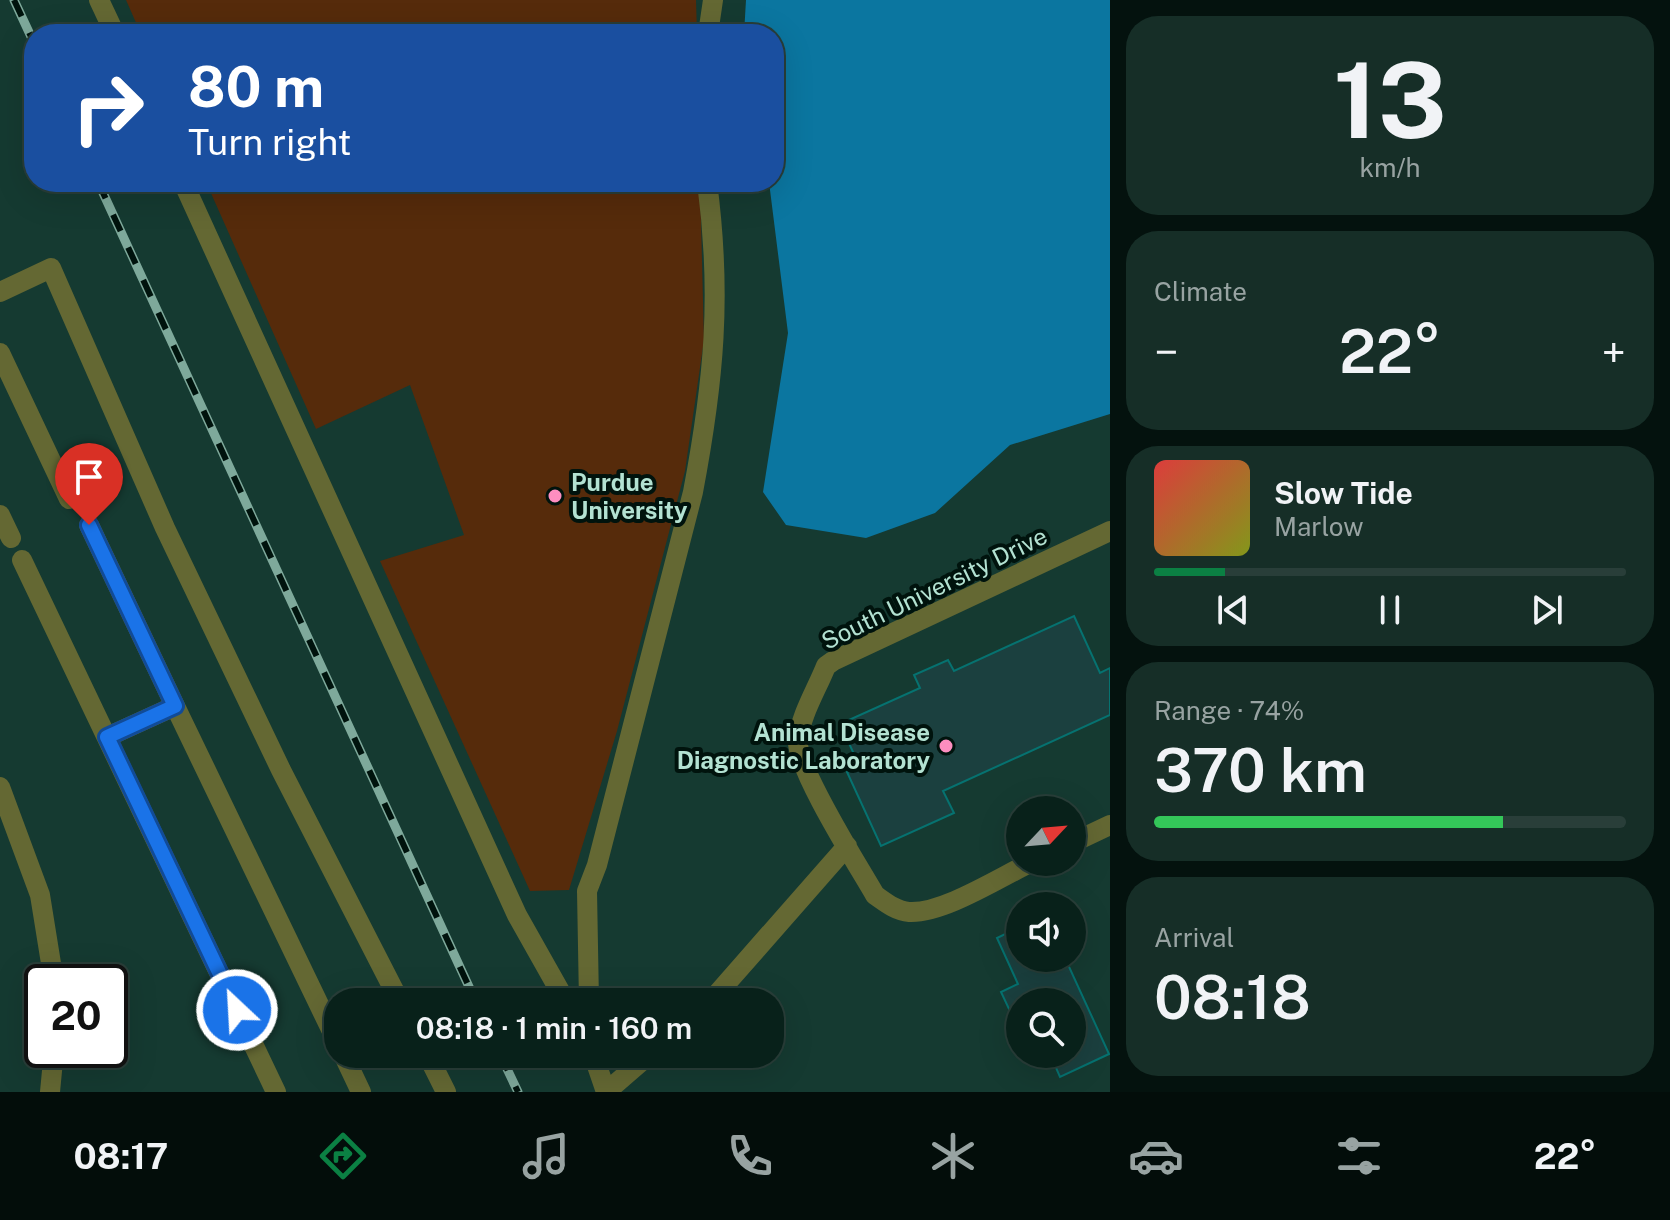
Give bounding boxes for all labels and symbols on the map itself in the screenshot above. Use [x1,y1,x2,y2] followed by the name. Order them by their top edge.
[55,443,123,525] pin
[571,468,688,524] place label: Purdue University
[546,487,564,505] marker: Purdue University
[817,521,1051,655] street label: South University Drive
[677,718,930,774] place label: Animal Disease Diagnostic Laboratory
[937,737,955,755] marker: Animal Disease Diagnostic Laboratory
[1006,796,1086,876] north arrow
[24,964,128,1068] speed limit sign: 20
[195,968,279,1052] position arrow

